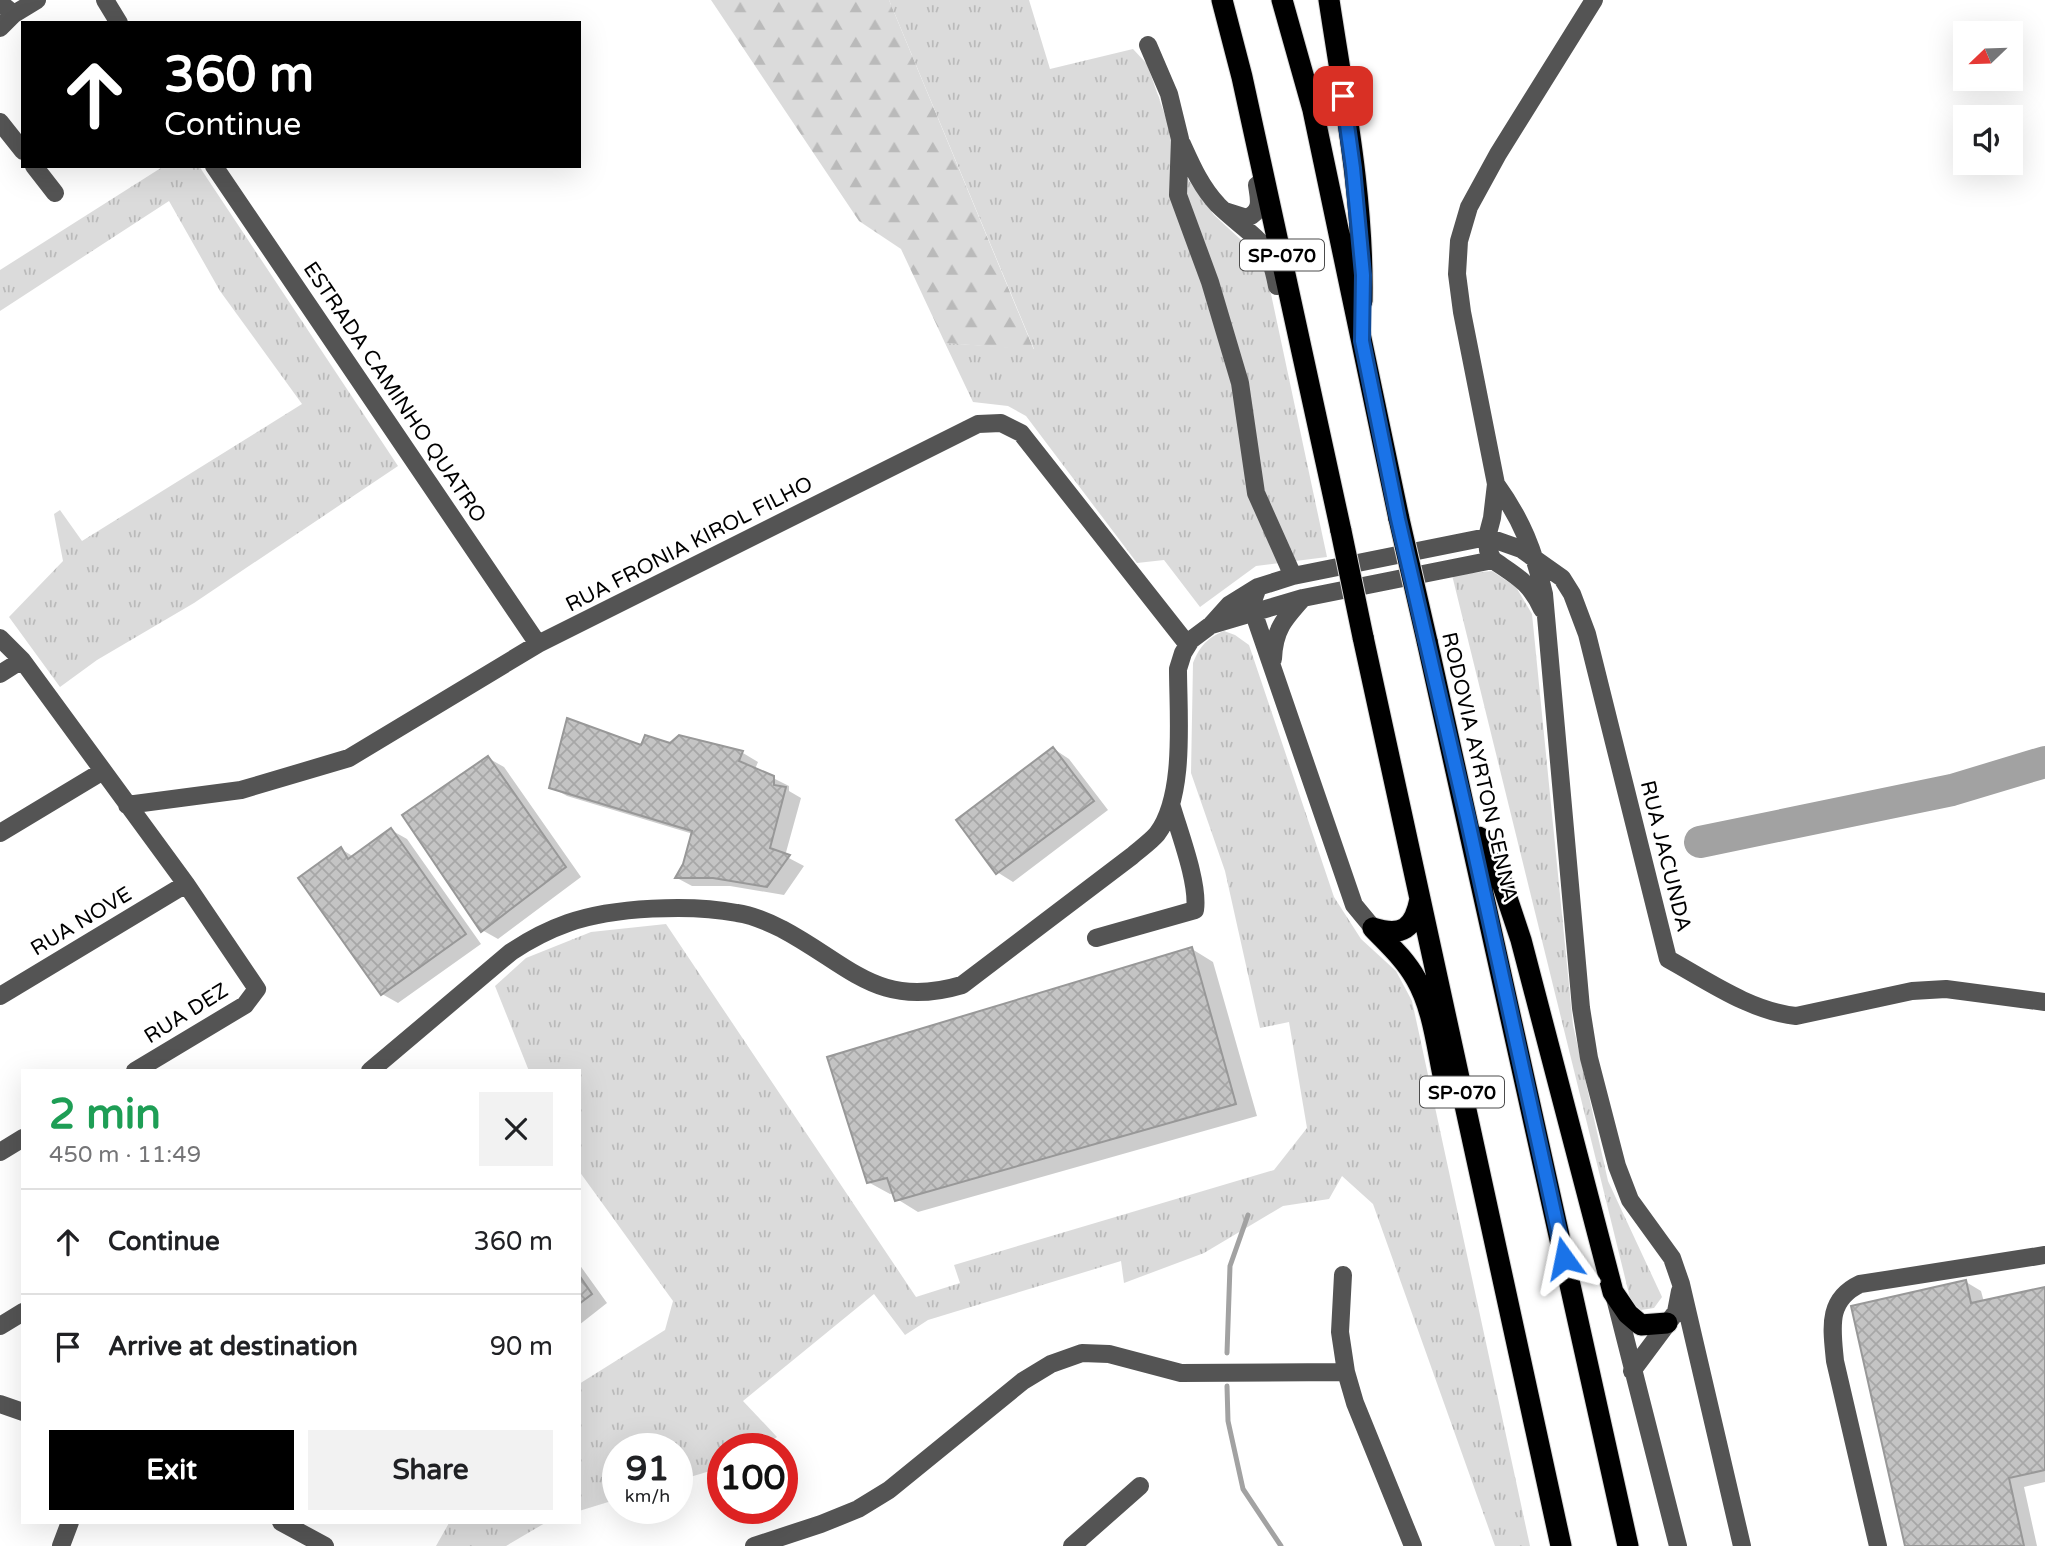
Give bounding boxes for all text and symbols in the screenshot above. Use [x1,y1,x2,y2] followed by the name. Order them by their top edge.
[1953,21,2023,91] north arrow
[1953,21,2023,175] map controls
[164,46,314,105] text: 360 m
[49,49,140,140] icon: ahead
[1313,66,1373,126] pin
[1324,77,1362,115] icon: arrive
[1953,105,2023,175] button: sound
[164,106,301,144] text: Continue
[1240,240,1324,270] road number: SP-070
[298,257,491,527] street label: ESTRADA CAMINHO QUATRO
[562,471,817,618] street label: RUA FRONIA KIROL FILHO
[1436,630,1523,905] street label: RODOVIA AYRTON SENNA
[1635,778,1696,934] street label: RUA JACUNDA
[26,882,136,961] street label: RUA NOVE
[140,978,233,1049] street label: RUA DEZ
[1420,1076,1504,1108] road number: SP-070
[49,1089,161,1140] text: 2 min
[479,1092,553,1166] button: close
[49,1141,201,1169] text: 450 m · 11:49
[1527,1221,1601,1295] position arrow
[49,1223,87,1261] icon: ahead
[108,1226,220,1257] text: Continue
[473,1226,553,1257] text: 360 m
[49,1328,87,1366] icon: arrive
[108,1331,358,1362] text: Arrive at destination
[490,1331,553,1362] text: 90 m
[49,1430,294,1510] button: Exit
[308,1430,553,1510] button: Share
[707,1433,798,1524] speed limit sign: 100
[626,1448,669,1490] text: 91
[625,1485,670,1507] text: km/h

